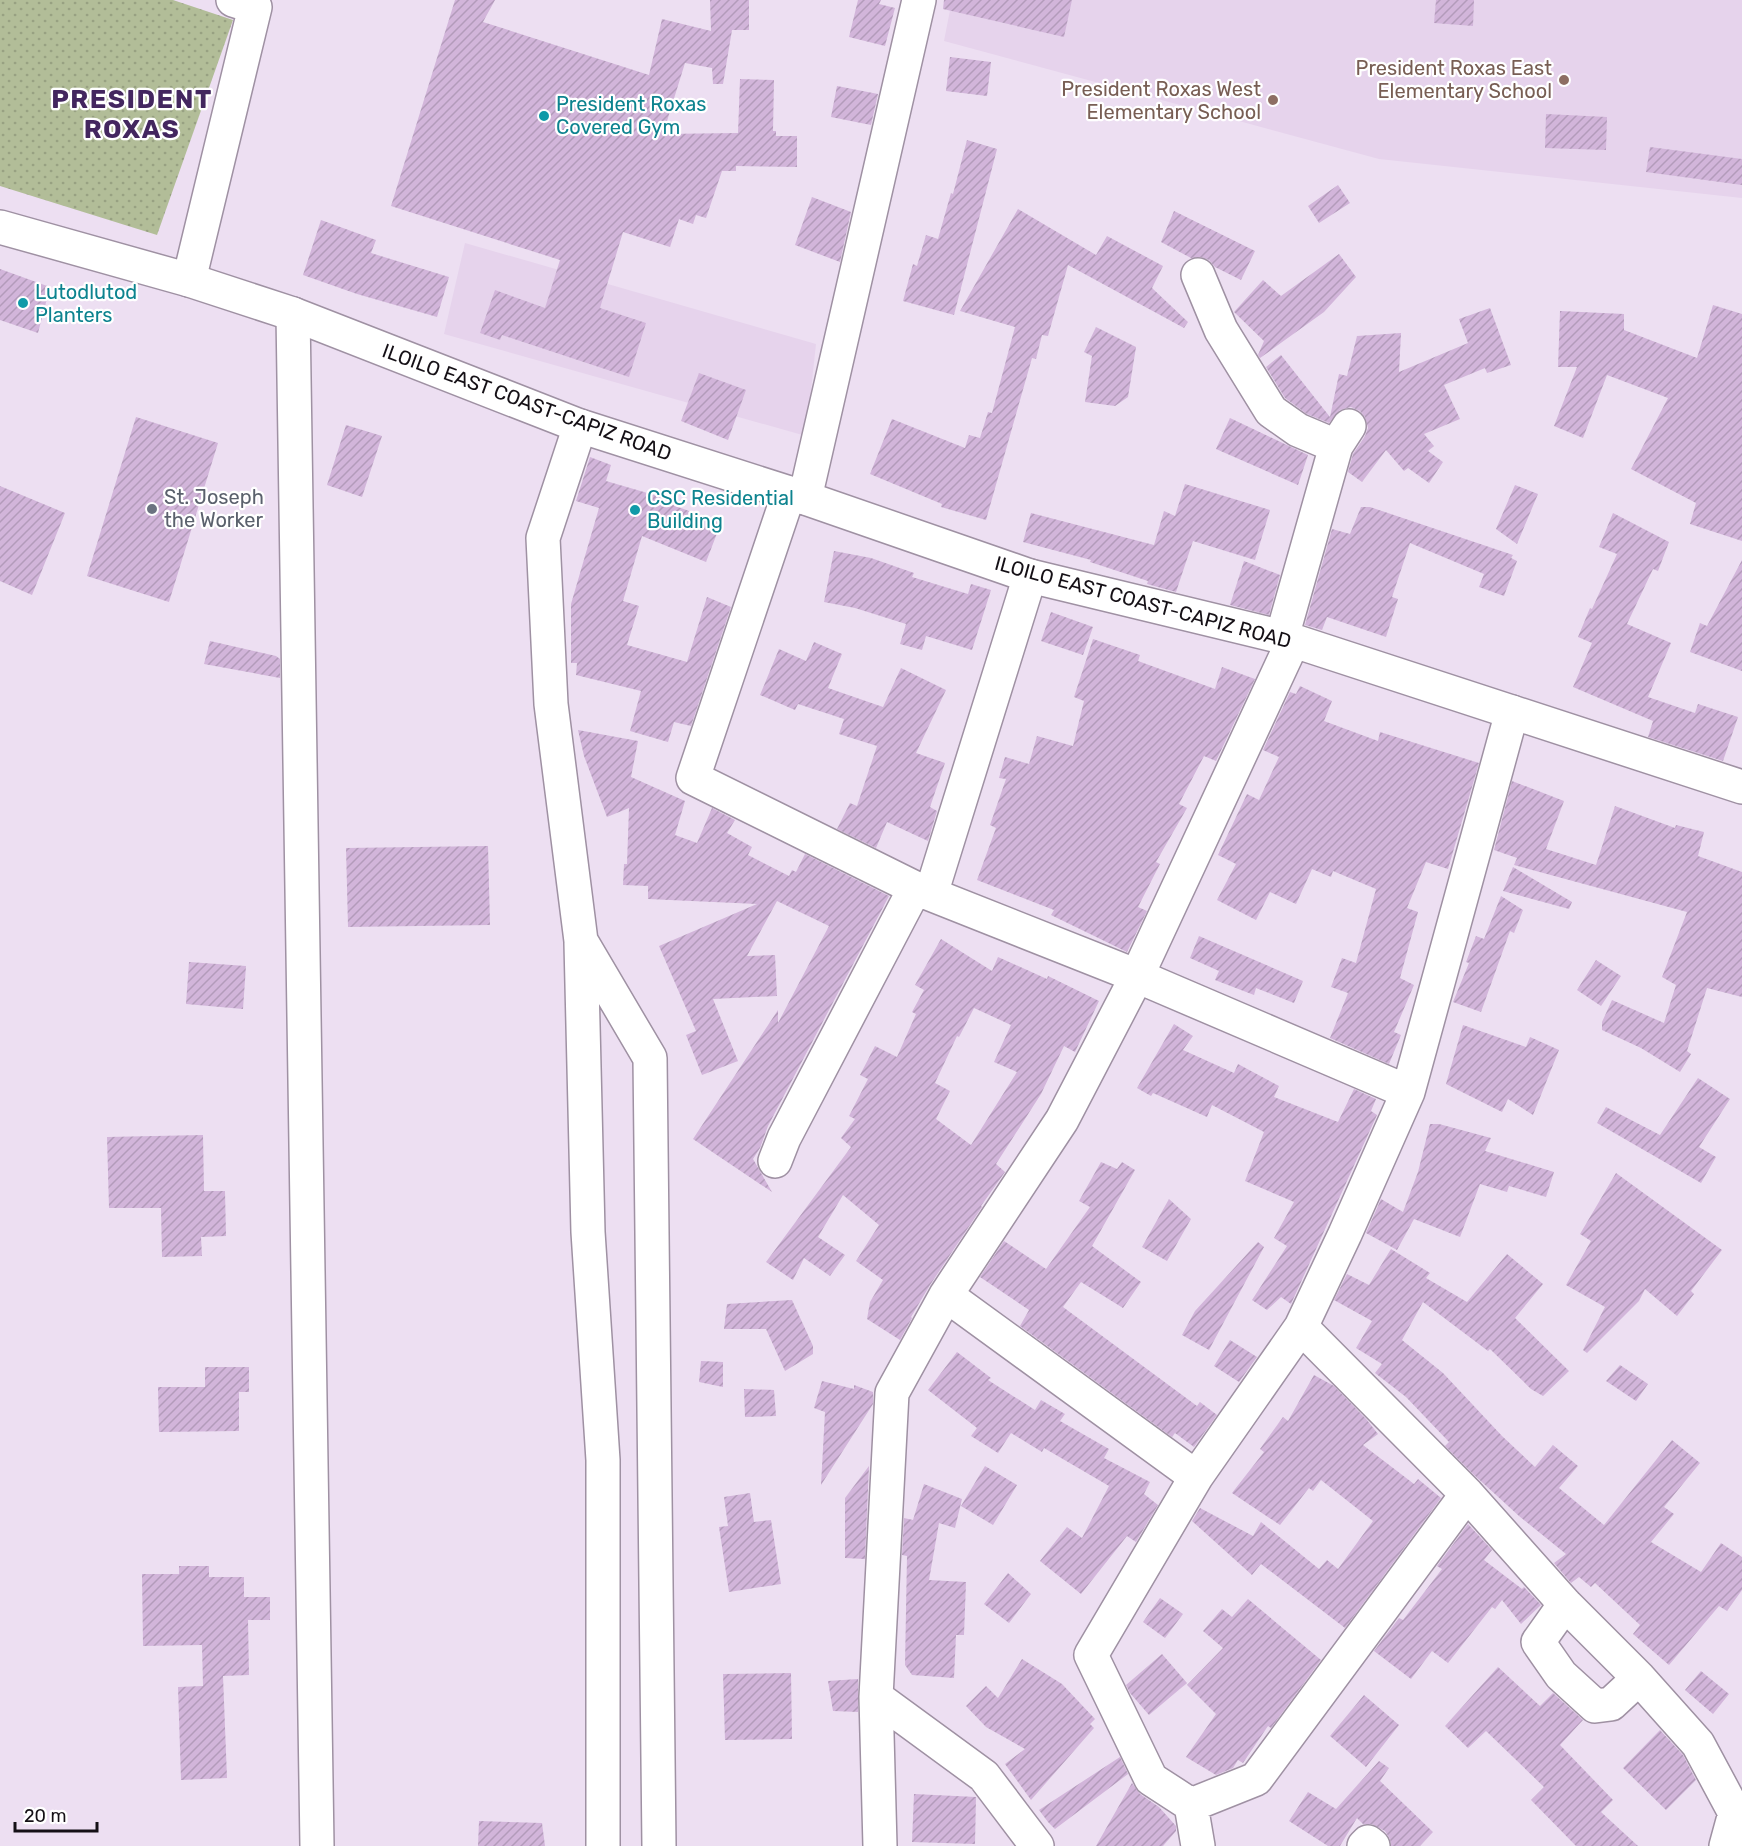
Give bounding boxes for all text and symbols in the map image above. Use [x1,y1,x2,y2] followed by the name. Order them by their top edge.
[1356,56,1552,103] place label: President Roxas East Elementary School
[1557,73,1571,87] marker: President Roxas East Elementary School
[1061,77,1261,124] place label: President Roxas West Elementary School
[51,84,213,145] district label: PRESIDENT ROXAS
[556,92,706,139] place label: President Roxas Covered Gym
[1266,93,1280,107] marker: President Roxas West Elementary School
[537,109,551,123] marker: President Roxas Covered Gym
[35,280,137,327] place label: Lutodlutod Planters
[16,296,30,310] marker: Lutodlutod Planters
[379,338,675,466] street label: ILOILO EAST COAST-CAPIZ ROAD
[164,485,264,532] place label: St. Joseph the Worker
[647,486,794,533] place label: CSC Residential Building
[145,502,159,516] marker: St. Joseph the Worker
[628,503,642,517] marker: CSC Residential Building
[992,551,1294,653] street label: ILOILO EAST COAST-CAPIZ ROAD
[15,1795,98,1833] scale bar
[24,1805,66,1827] text: 20 m

